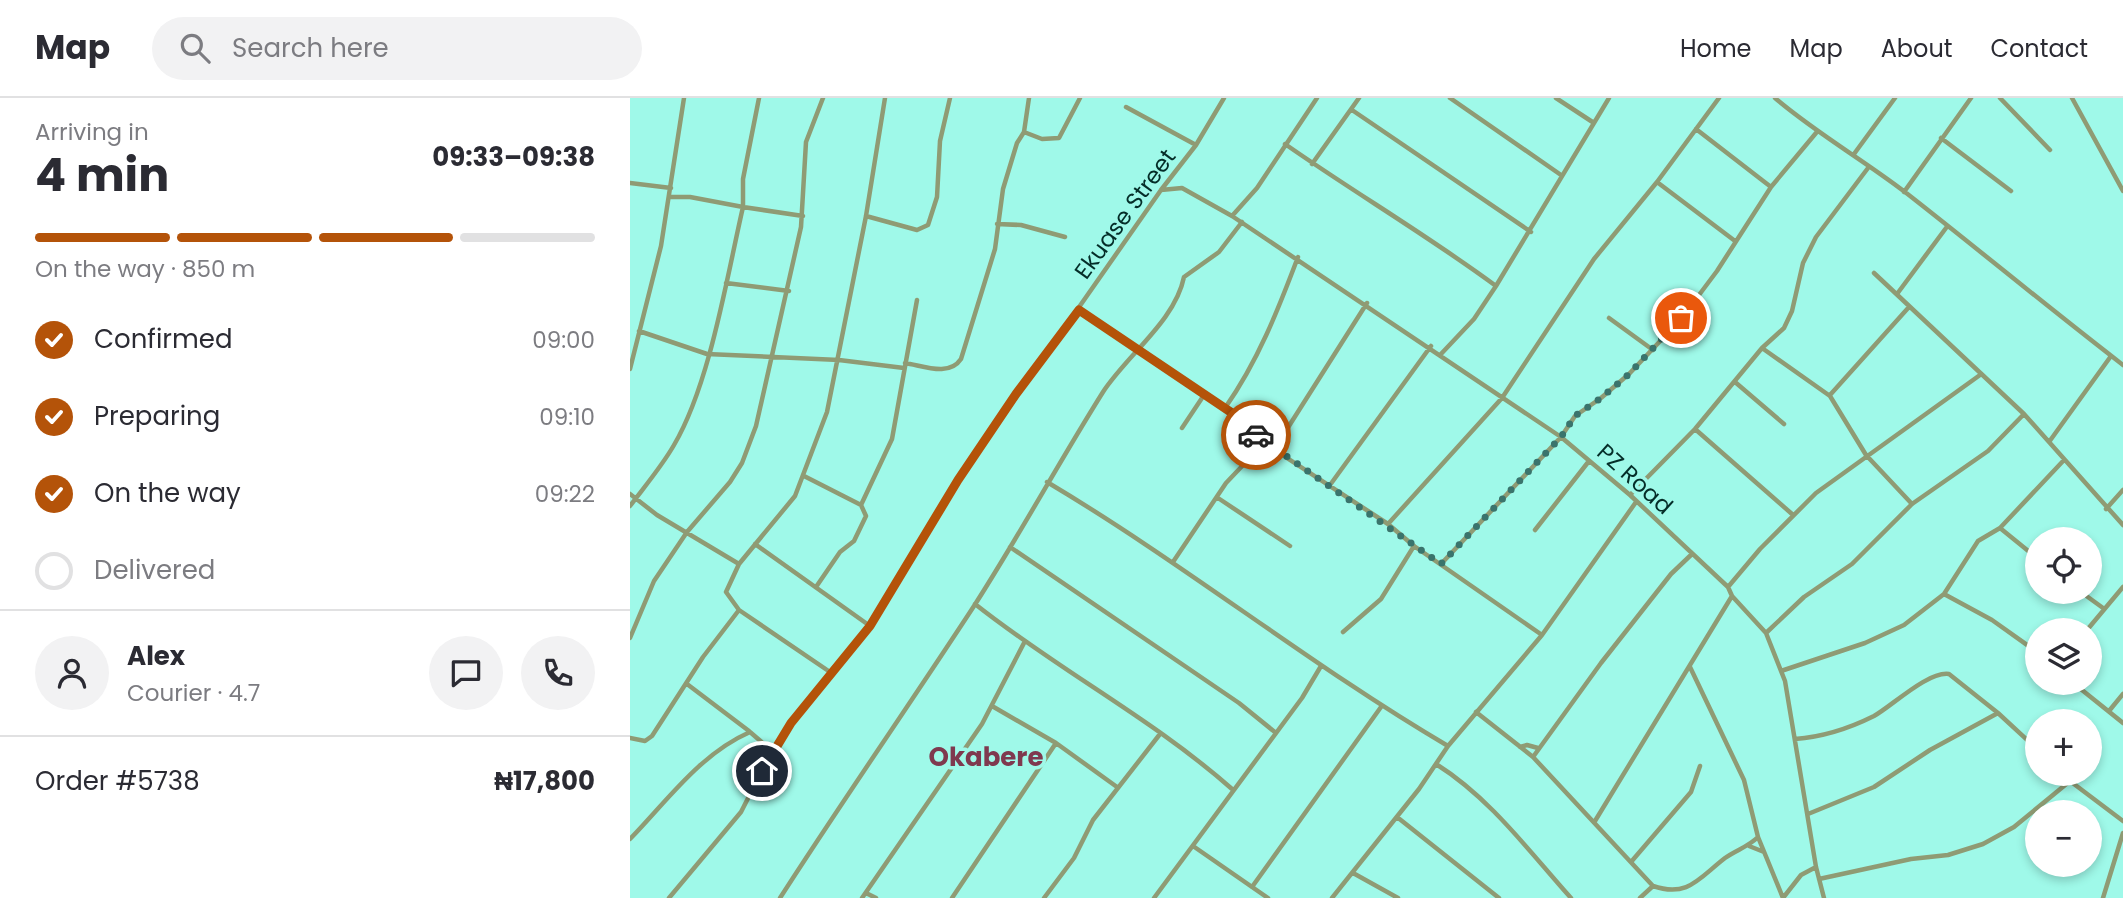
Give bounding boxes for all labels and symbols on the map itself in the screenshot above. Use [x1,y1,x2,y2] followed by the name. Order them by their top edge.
[1067,142,1183,286] street label: Ekuase Street
[1651,288,1711,348] pin
[1221,400,1291,470] courier
[1590,436,1680,522] street label: PZ Road
[929,739,1043,775] district label: Okabere
[732,741,792,801] pin

